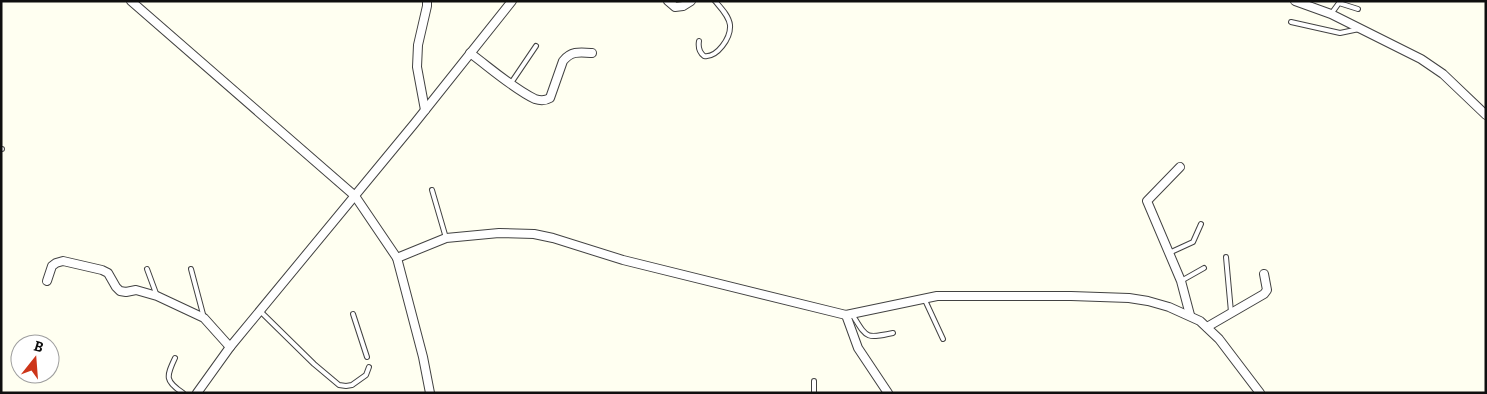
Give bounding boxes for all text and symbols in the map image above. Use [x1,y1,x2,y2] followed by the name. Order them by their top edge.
[10,334,60,384] north arrow
[32,338,45,356] text: B

